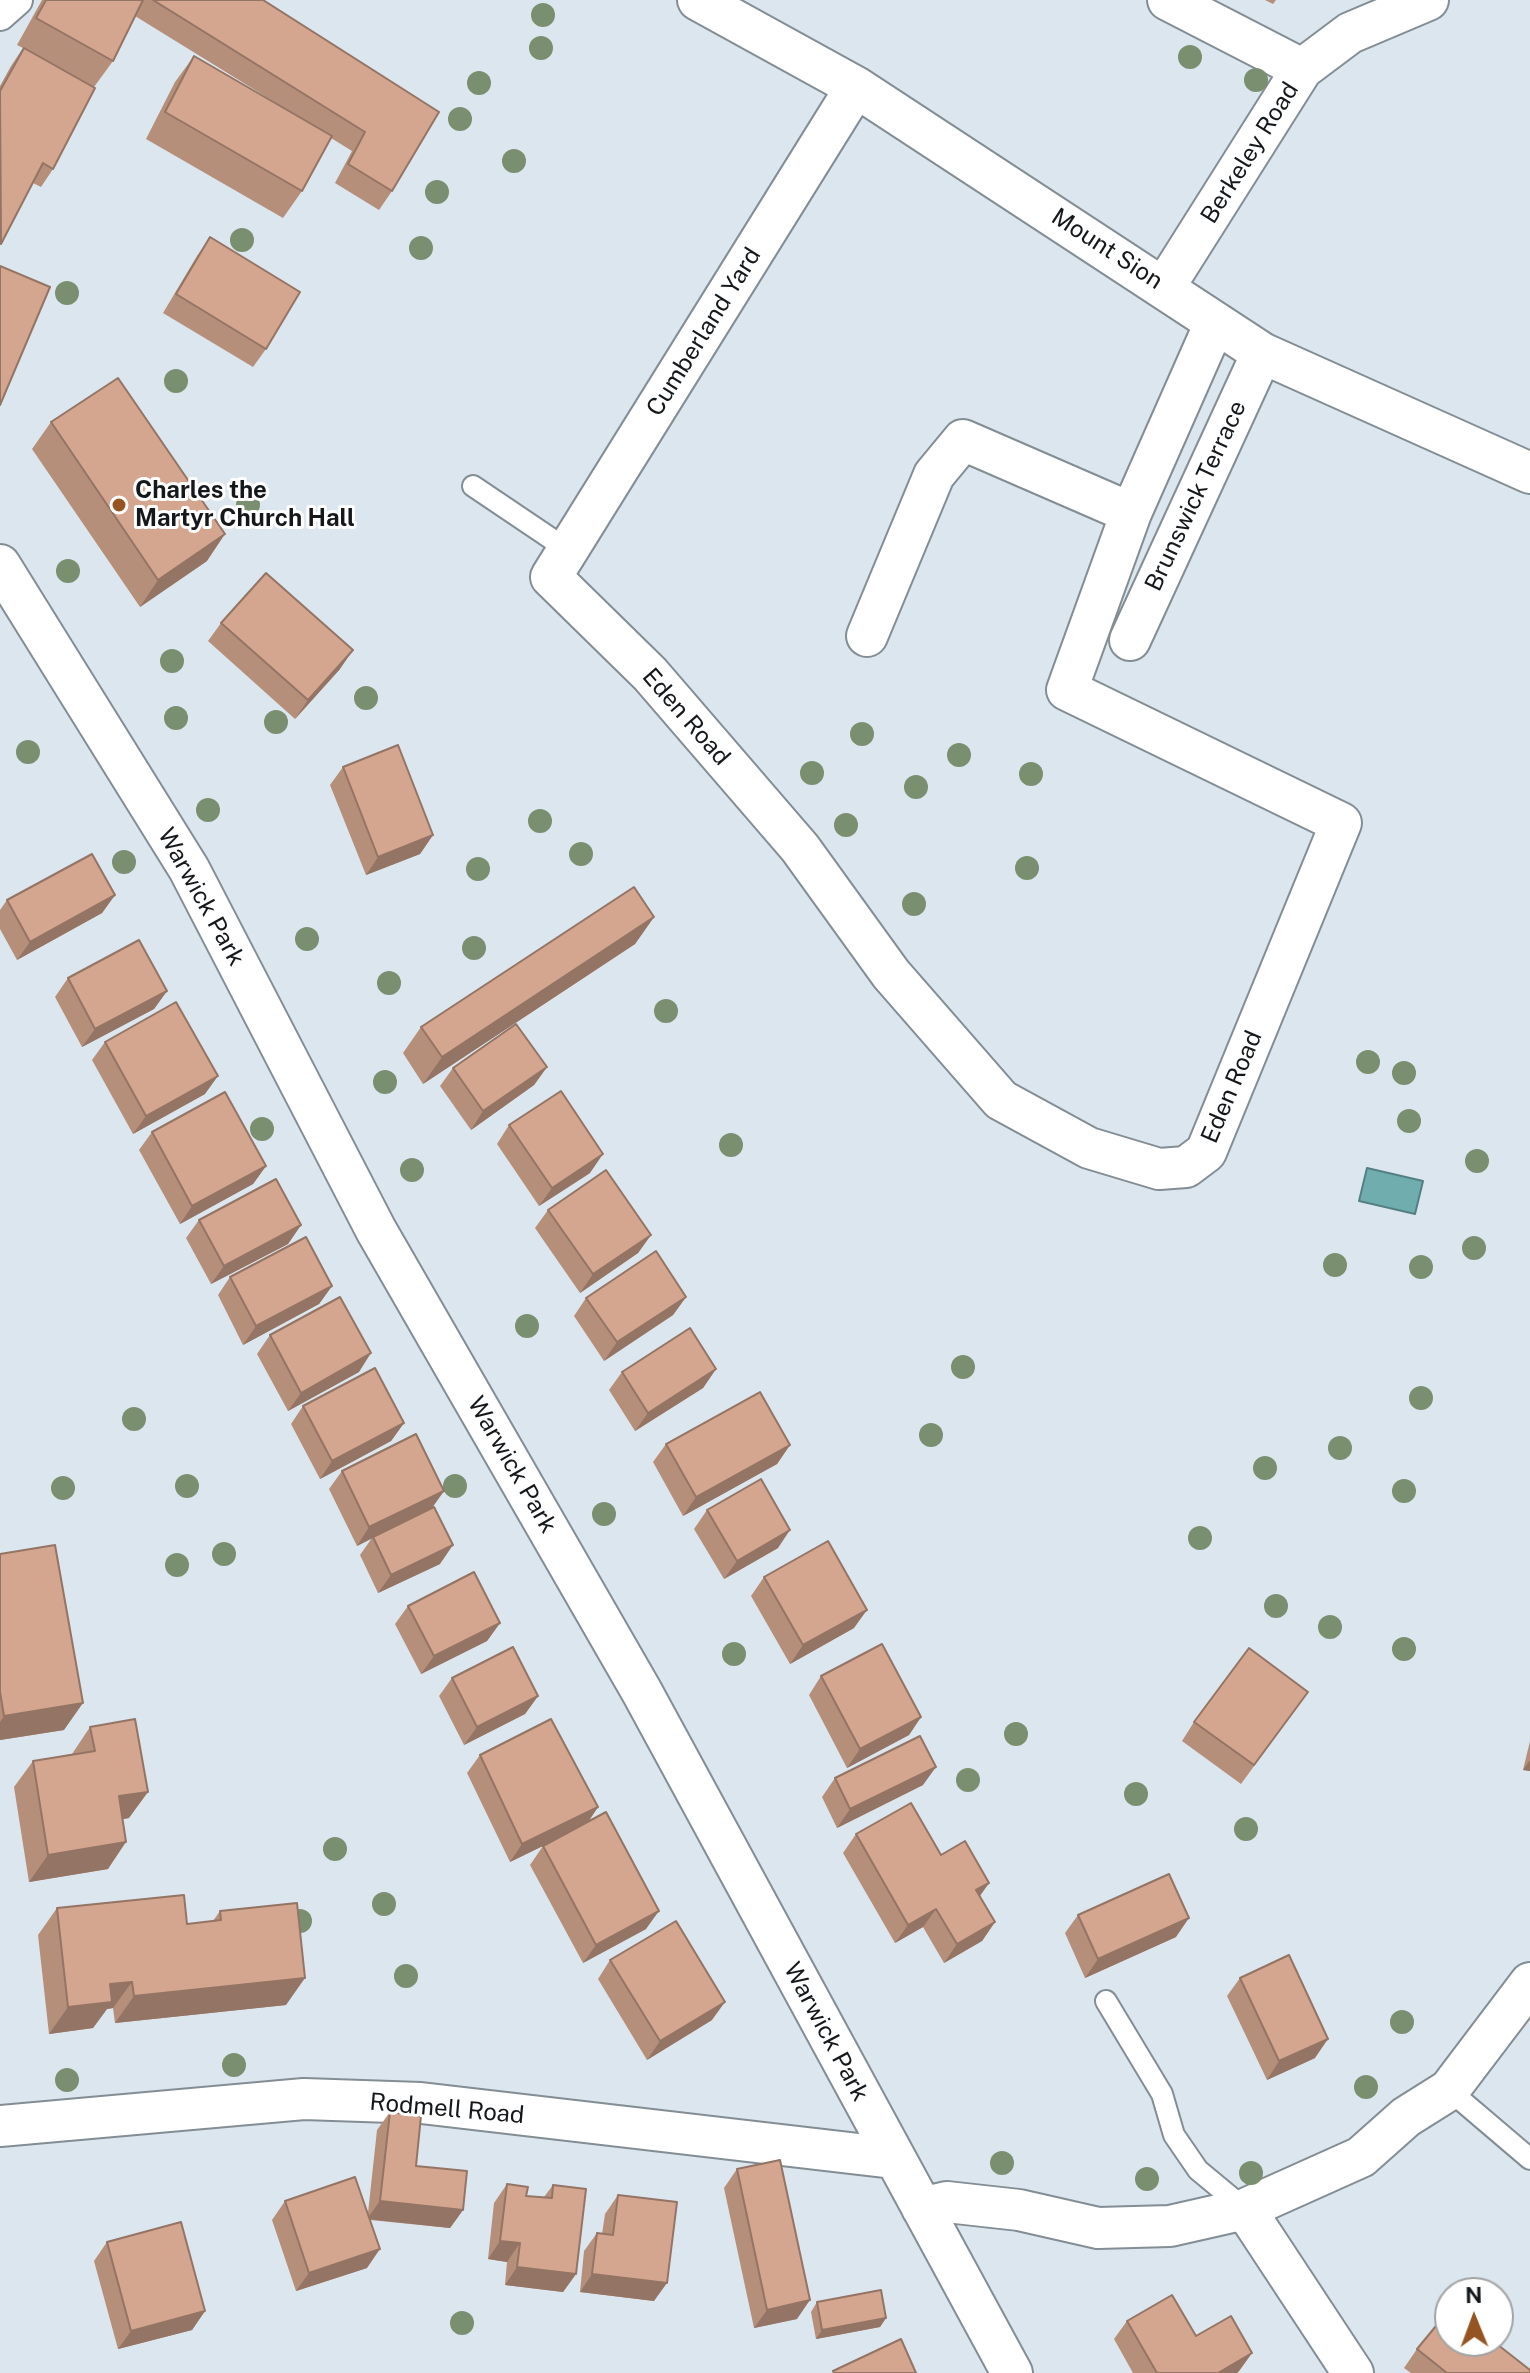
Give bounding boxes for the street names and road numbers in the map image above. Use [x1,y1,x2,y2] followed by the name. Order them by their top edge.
[1195,77,1305,229] street label: Berkeley Road
[1046,202,1168,296] street label: Mount Sion
[641,243,767,421] street label: Cumberland Yard
[1139,396,1253,596] street label: Brunswick Terrace
[636,663,736,771] street label: Eden Road
[151,823,251,971] street label: Warwick Park
[1195,1027,1269,1147] street label: Eden Road
[461,1392,563,1538] street label: Warwick Park
[777,1958,875,2106] street label: Warwick Park
[368,2088,526,2130] street label: Rodmell Road

